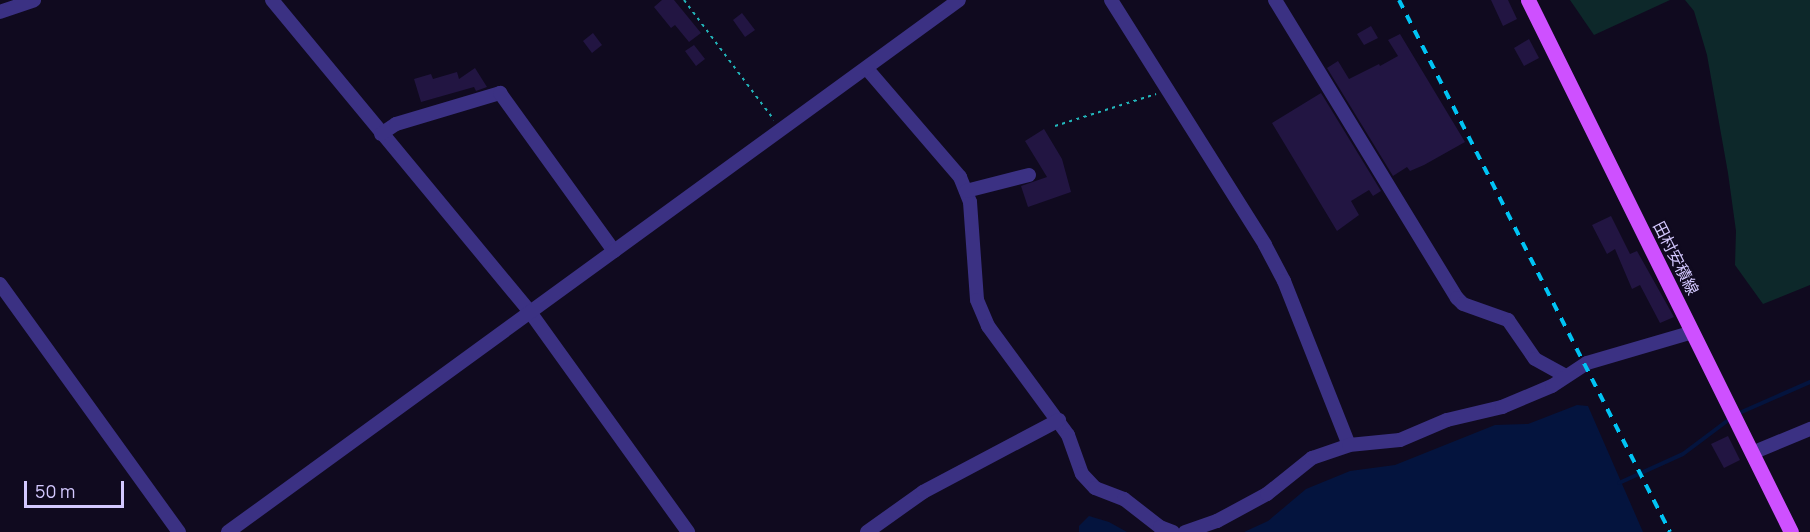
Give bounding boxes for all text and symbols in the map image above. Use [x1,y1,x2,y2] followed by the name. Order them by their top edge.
[1649,218,1703,298] street label: 田村安積線
[27,469,128,507] scale bar
[35,479,75,503] text: 50 m

